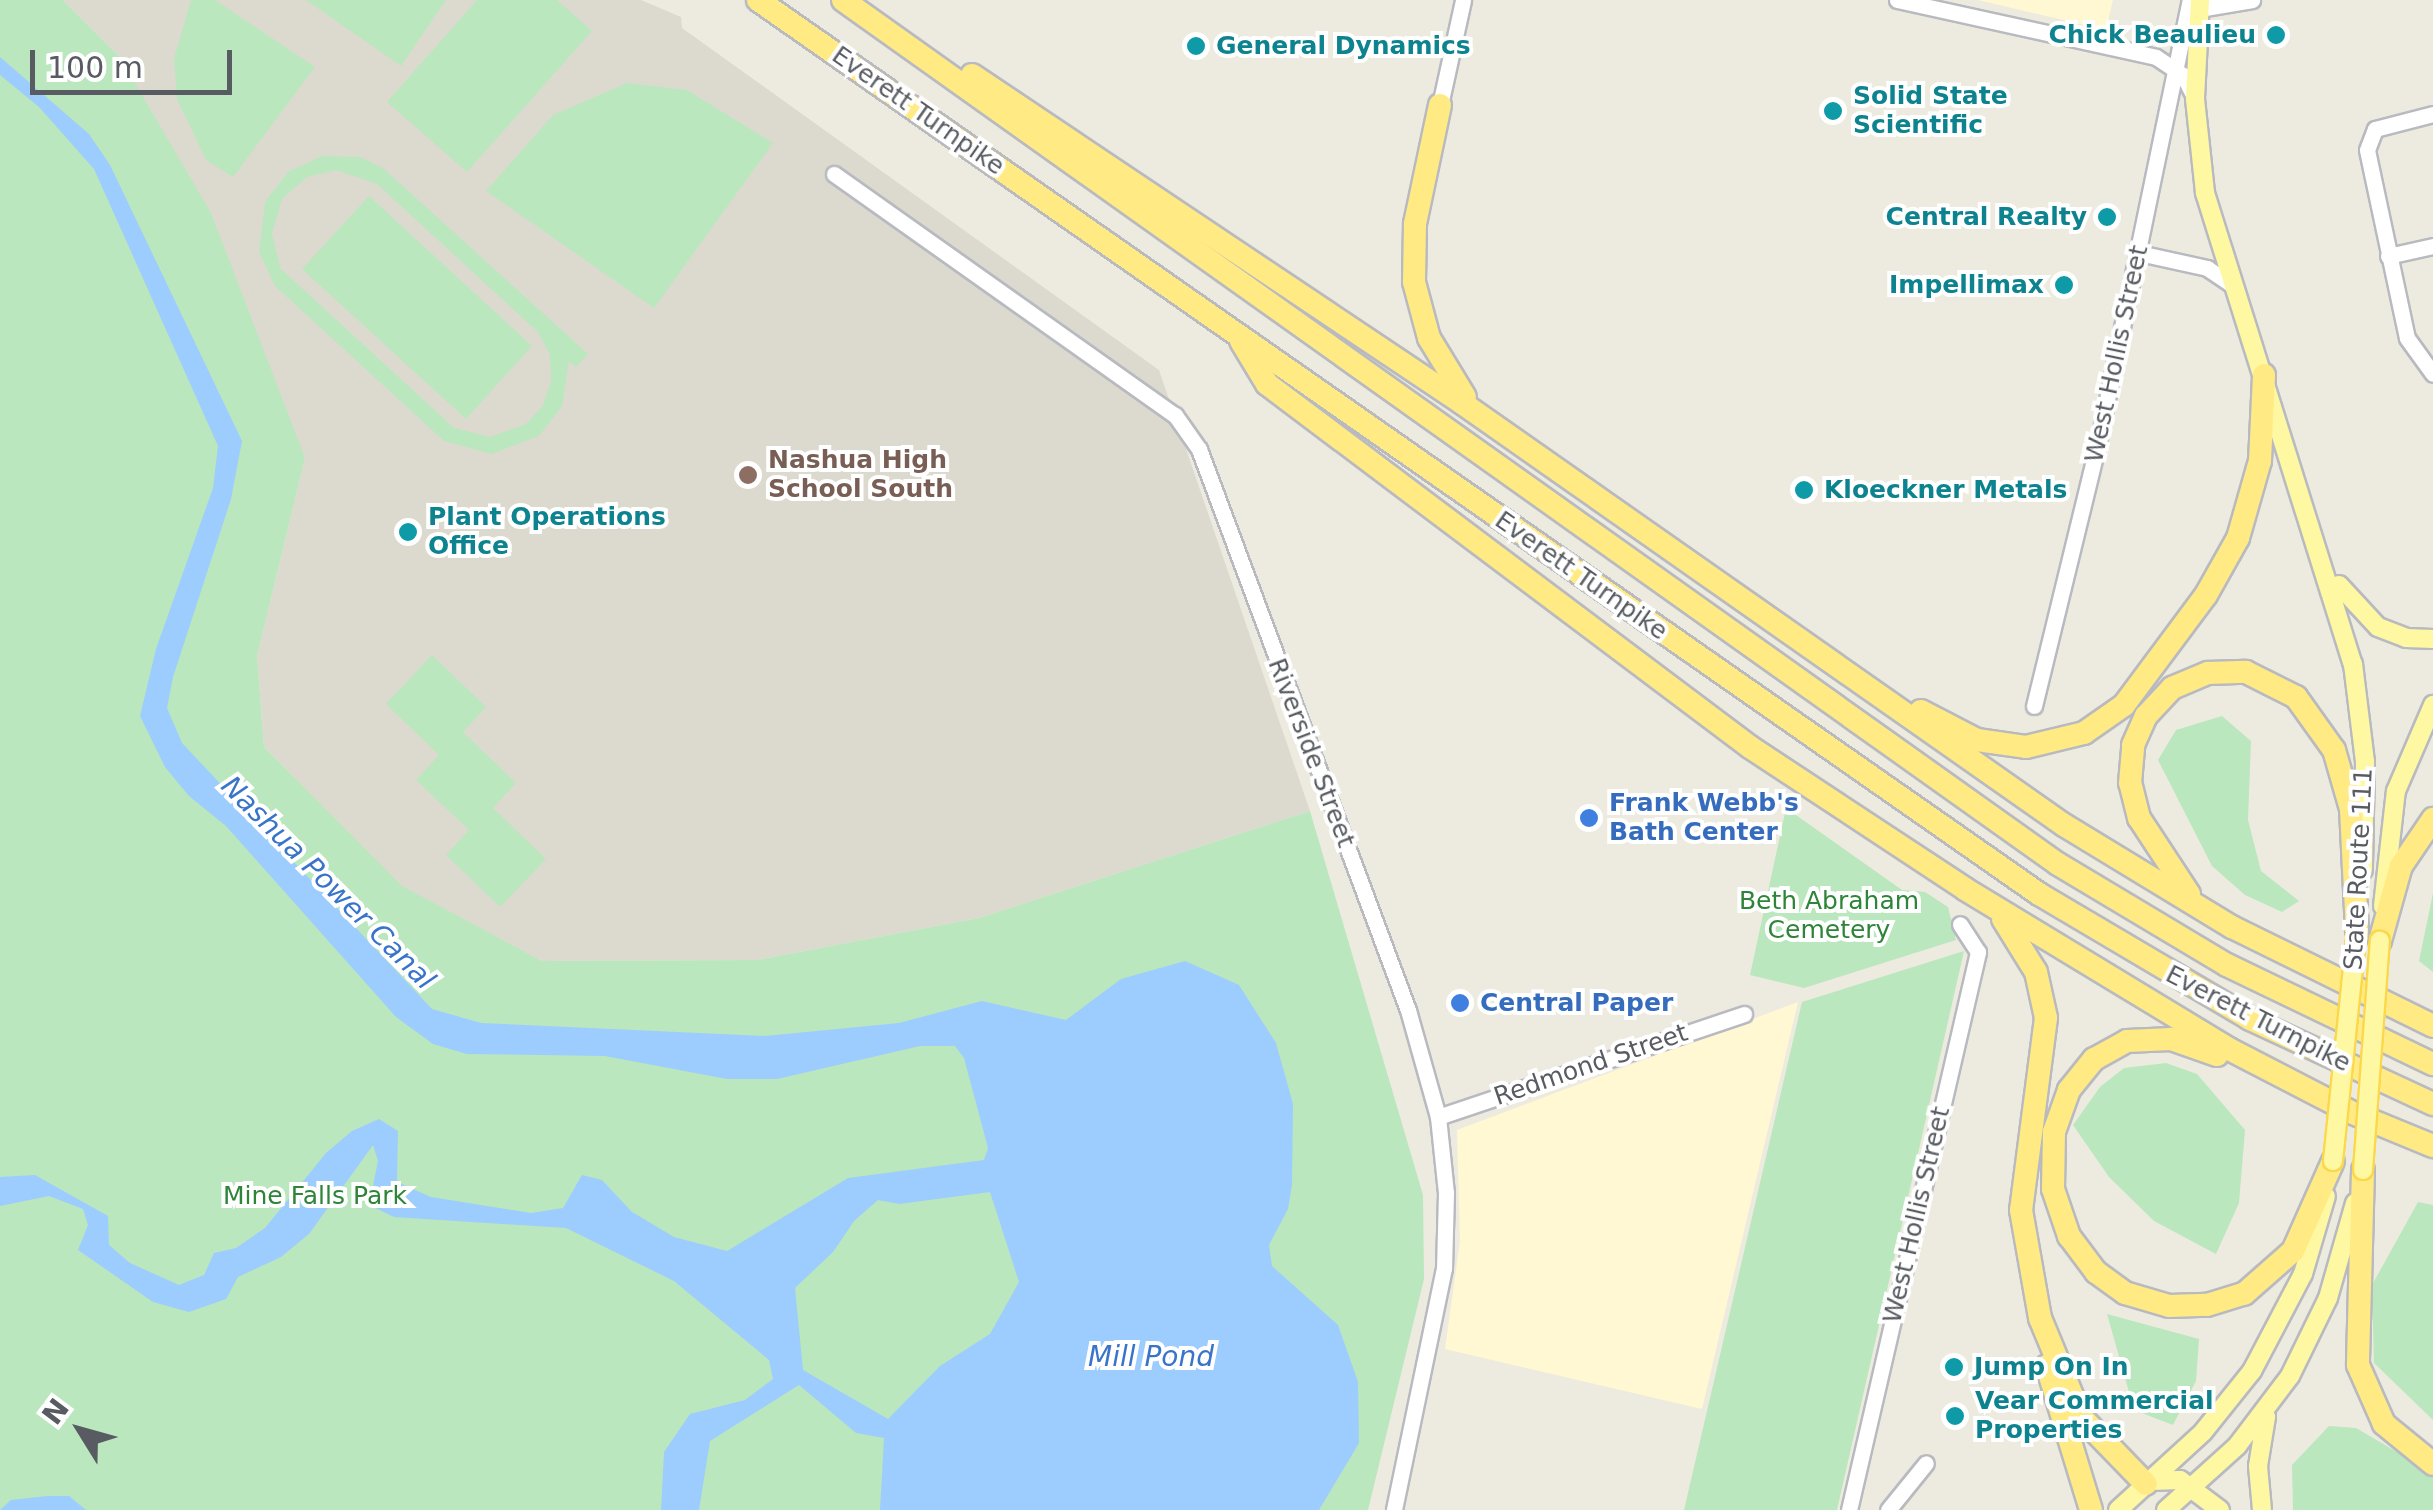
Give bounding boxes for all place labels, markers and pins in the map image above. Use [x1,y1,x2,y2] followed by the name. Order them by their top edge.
[2049,20,2256,50] place label: Chick Beaulieu
[2265,24,2287,46] marker: Chick Beaulieu
[1216,31,1471,61] place label: General Dynamics
[1185,35,1207,57] marker: General Dynamics
[1853,82,2008,141] place label: Solid State Scientific
[1822,100,1844,122] marker: Solid State Scientific
[1886,202,2087,232] place label: Central Realty
[2096,206,2118,228] marker: Central Realty
[1889,270,2044,300] place label: Impellimax
[2053,274,2075,296] marker: Impellimax
[768,446,953,505] place label: Nashua High School South
[737,464,759,486] marker: Nashua High School South
[1824,475,2067,505] place label: Kloeckner Metals
[1793,479,1815,501] marker: Kloeckner Metals
[428,503,666,562] place label: Plant Operations Office
[397,521,419,543] marker: Plant Operations Office
[1609,789,1799,848] place label: Frank Webb's Bath Center
[1578,807,1600,829] marker: Frank Webb's Bath Center
[1480,988,1673,1018] place label: Central Paper
[1449,992,1471,1014] marker: Central Paper
[1974,1352,2129,1382] place label: Jump On In
[1943,1356,1965,1378] marker: Jump On In
[1975,1387,2214,1446] place label: Vear Commercial Properties
[1944,1405,1966,1427] marker: Vear Commercial Properties

